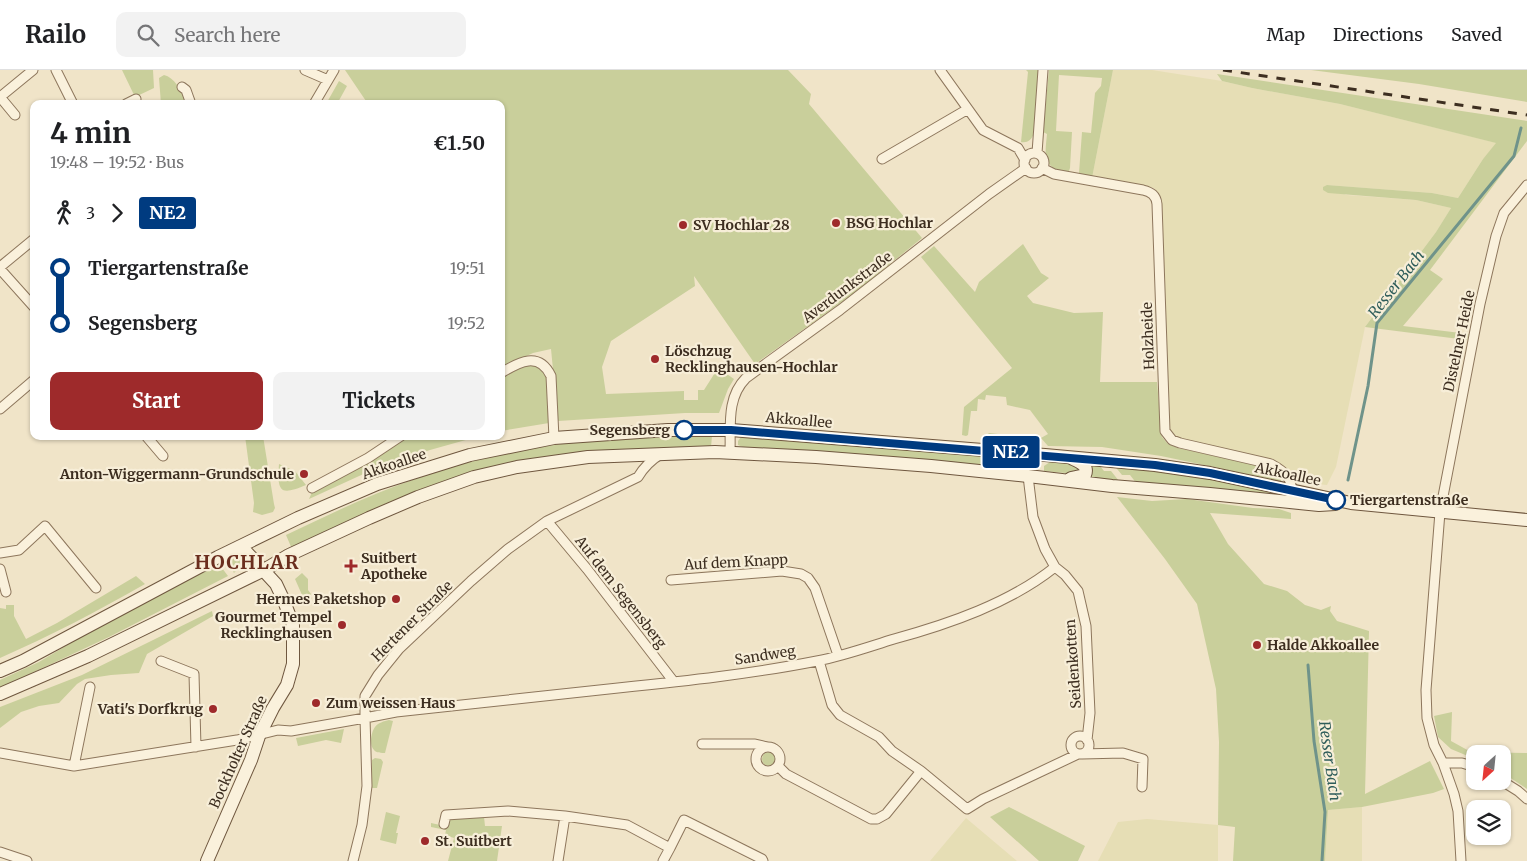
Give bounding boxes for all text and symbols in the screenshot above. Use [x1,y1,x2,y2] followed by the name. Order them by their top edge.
[116,12,466,57] search box
[25,19,86,50] text: Railo
[134,21,162,49] icon: search
[174,23,281,47] text: Search here
[1267,23,1305,46] text: Map
[1333,23,1423,46] text: Directions
[1451,23,1502,46] text: Saved
[50,115,131,151] text: 4 min
[433,131,485,155] text: €1.50
[50,152,184,172] text: 19:48 – 19:52 · Bus
[50,199,78,227] icon: walk
[103,199,131,227] icon: forward
[149,201,186,224] text: NE2
[86,203,95,223] text: 3
[846,214,933,232] place label: BSG Hochlar
[693,216,790,234] place label: SV Hochlar 28
[830,217,842,229] marker: BSG Hochlar
[677,219,689,231] marker: SV Hochlar 28
[1364,246,1428,322] water label: Resser Bach
[798,247,896,327] street label: Averdunkstraße
[88,256,248,280] text: Tiergartenstraße
[450,258,485,278] text: 19:51
[1439,288,1479,394] street label: Distelner Heide
[1138,302,1158,370] street label: Holzheide
[88,311,197,335] text: Segensberg
[447,313,485,333] text: 19:52
[665,342,838,376] place label: Löschzug Recklinghausen-Hochlar
[649,353,661,365] marker: Löschzug Recklinghausen-Hochlar
[50,372,263,430] button: Start
[273,372,485,430] button: Tickets
[764,408,833,432] street label: Akkoallee
[674,420,694,440] marker: Segensberg
[590,421,670,439] place label: Segensberg
[982,436,1040,468] line badge: NE2
[993,440,1029,463] text: NE2
[359,445,429,484] street label: Akkoallee
[1252,458,1323,490] street label: Akkoallee
[59,465,294,483] place label: Anton-Wiggermann-Grundschule
[298,468,310,480] marker: Anton-Wiggermann-Grundschule
[1326,490,1346,510] marker: Tiergartenstraße
[1350,491,1469,509] place label: Tiergartenstraße
[571,531,671,652] street label: Auf dem Segensberg
[360,549,427,583] place label: Suitbert Apotheke
[194,550,300,574] district label: HOCHLAR
[683,550,789,574] street label: Auf dem Knapp
[345,560,357,572] marker: Suitbert Apotheke
[368,577,456,665] street label: Hertener Straße
[256,590,386,608] place label: Hermes Paketshop
[390,593,402,605] marker: Hermes Paketshop
[215,608,332,642] place label: Gourmet Tempel Recklinghausen
[336,619,348,631] marker: Gourmet Tempel Recklinghausen
[1061,619,1085,709] street label: Seidenkotten
[1267,636,1380,654] place label: Halde Akkoallee
[1251,639,1263,651] marker: Halde Akkoallee
[733,641,797,669] street label: Sandweg
[205,693,271,811] street label: Bockholter Straße
[326,694,455,712] place label: Zum weissen Haus
[310,697,322,709] marker: Zum weissen Haus
[97,700,203,718] place label: Vati's Dorfkrug
[207,703,219,715] marker: Vati's Dorfkrug
[1315,720,1345,802] water label: Resser Bach
[1466,745,1511,790] north arrow
[1466,745,1511,845] map controls
[1466,800,1511,845] button: layers
[435,832,512,850] place label: St. Suitbert
[419,835,431,847] marker: St. Suitbert

